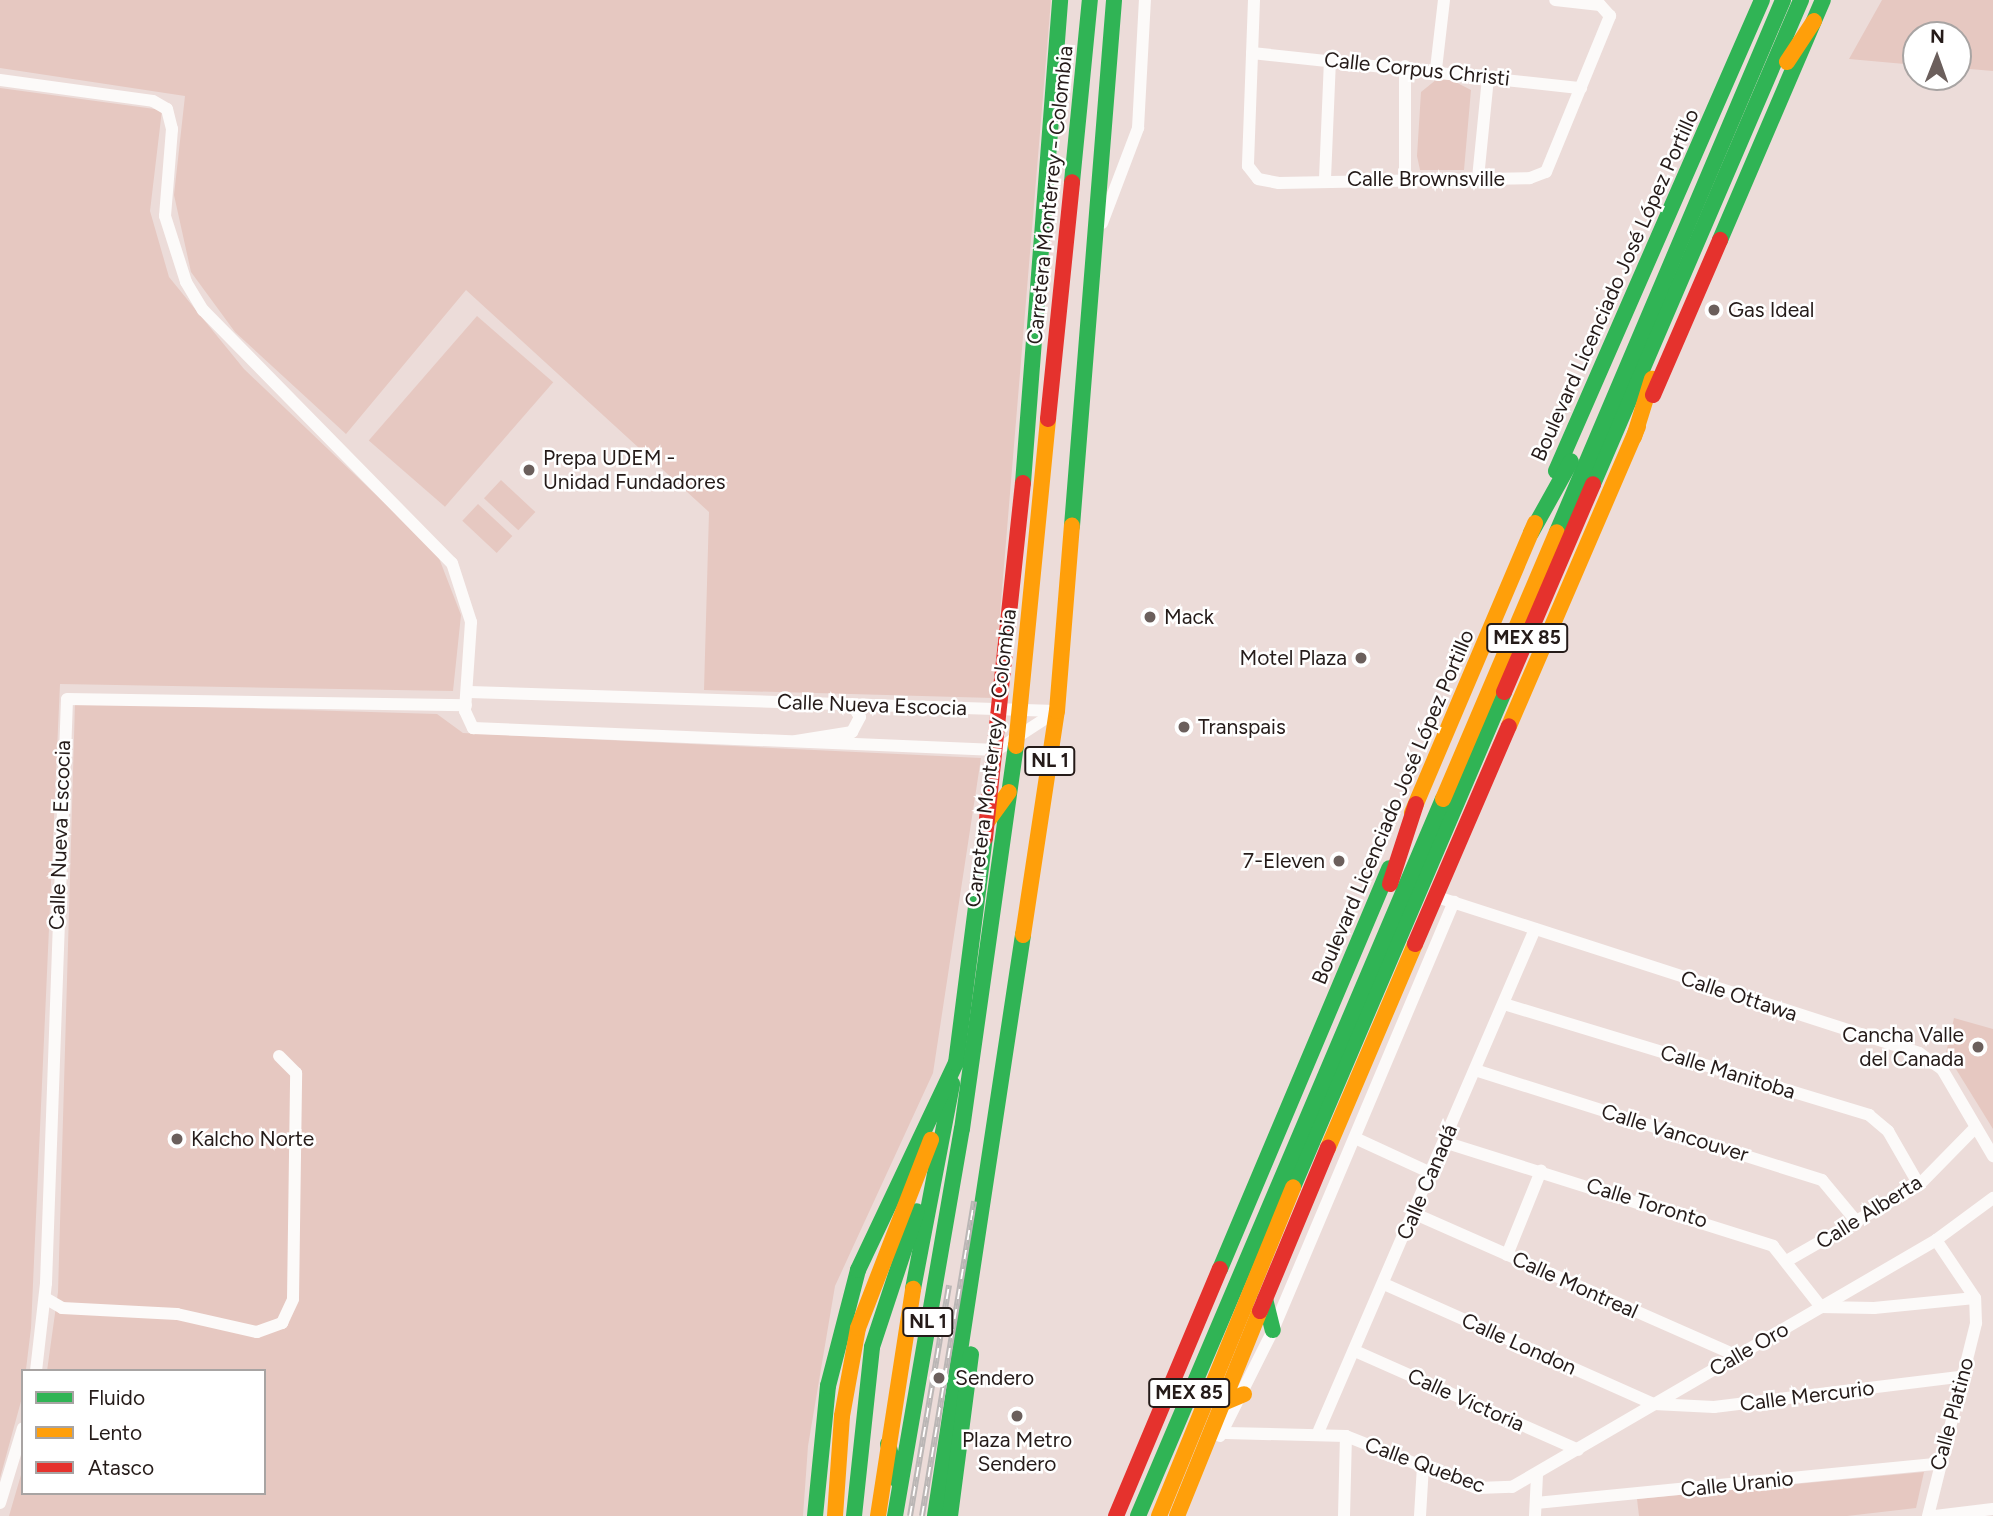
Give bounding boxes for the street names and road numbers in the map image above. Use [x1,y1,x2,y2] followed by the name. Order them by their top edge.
[1022,44,1078,346] street label: Carretera Monterrey - Colombia
[1323,47,1511,91] street label: Calle Corpus Christi
[1526,105,1704,465] street label: Boulevard Licenciado José López Portillo
[1347,166,1505,192] street label: Calle Brownsville
[960,607,1022,909] street label: Carretera Monterrey - Colombia
[1485,622,1569,653] road number: MEX 85
[1307,626,1479,988] street label: Boulevard Licenciado José López Portillo
[777,689,967,721] street label: Calle Nueva Escocia
[44,740,76,930] street label: Calle Nueva Escocia
[1024,746,1076,776] road number: NL 1
[1677,965,1801,1027] street label: Calle Ottawa
[1657,1040,1799,1104] street label: Calle Manitoba
[1598,1099,1752,1167] street label: Calle Vancouver
[1391,1120,1463,1244] street label: Calle Canadá
[1811,1170,1927,1254] street label: Calle Alberta
[1583,1173,1711,1233] street label: Calle Toronto
[1508,1246,1642,1324] street label: Calle Montreal
[902,1306,954,1338] road number: NL 1
[1458,1308,1580,1380] street label: Calle London
[1705,1316,1793,1382] street label: Calle Oro
[1925,1355,1979,1473] street label: Calle Platino
[1404,1363,1528,1437] street label: Calle Victoria
[1738,1375,1876,1417] street label: Calle Mercurio
[1147,1378,1231,1408] road number: MEX 85
[1361,1432,1489,1498] street label: Calle Quebec
[1679,1466,1795,1502] street label: Calle Uranio

